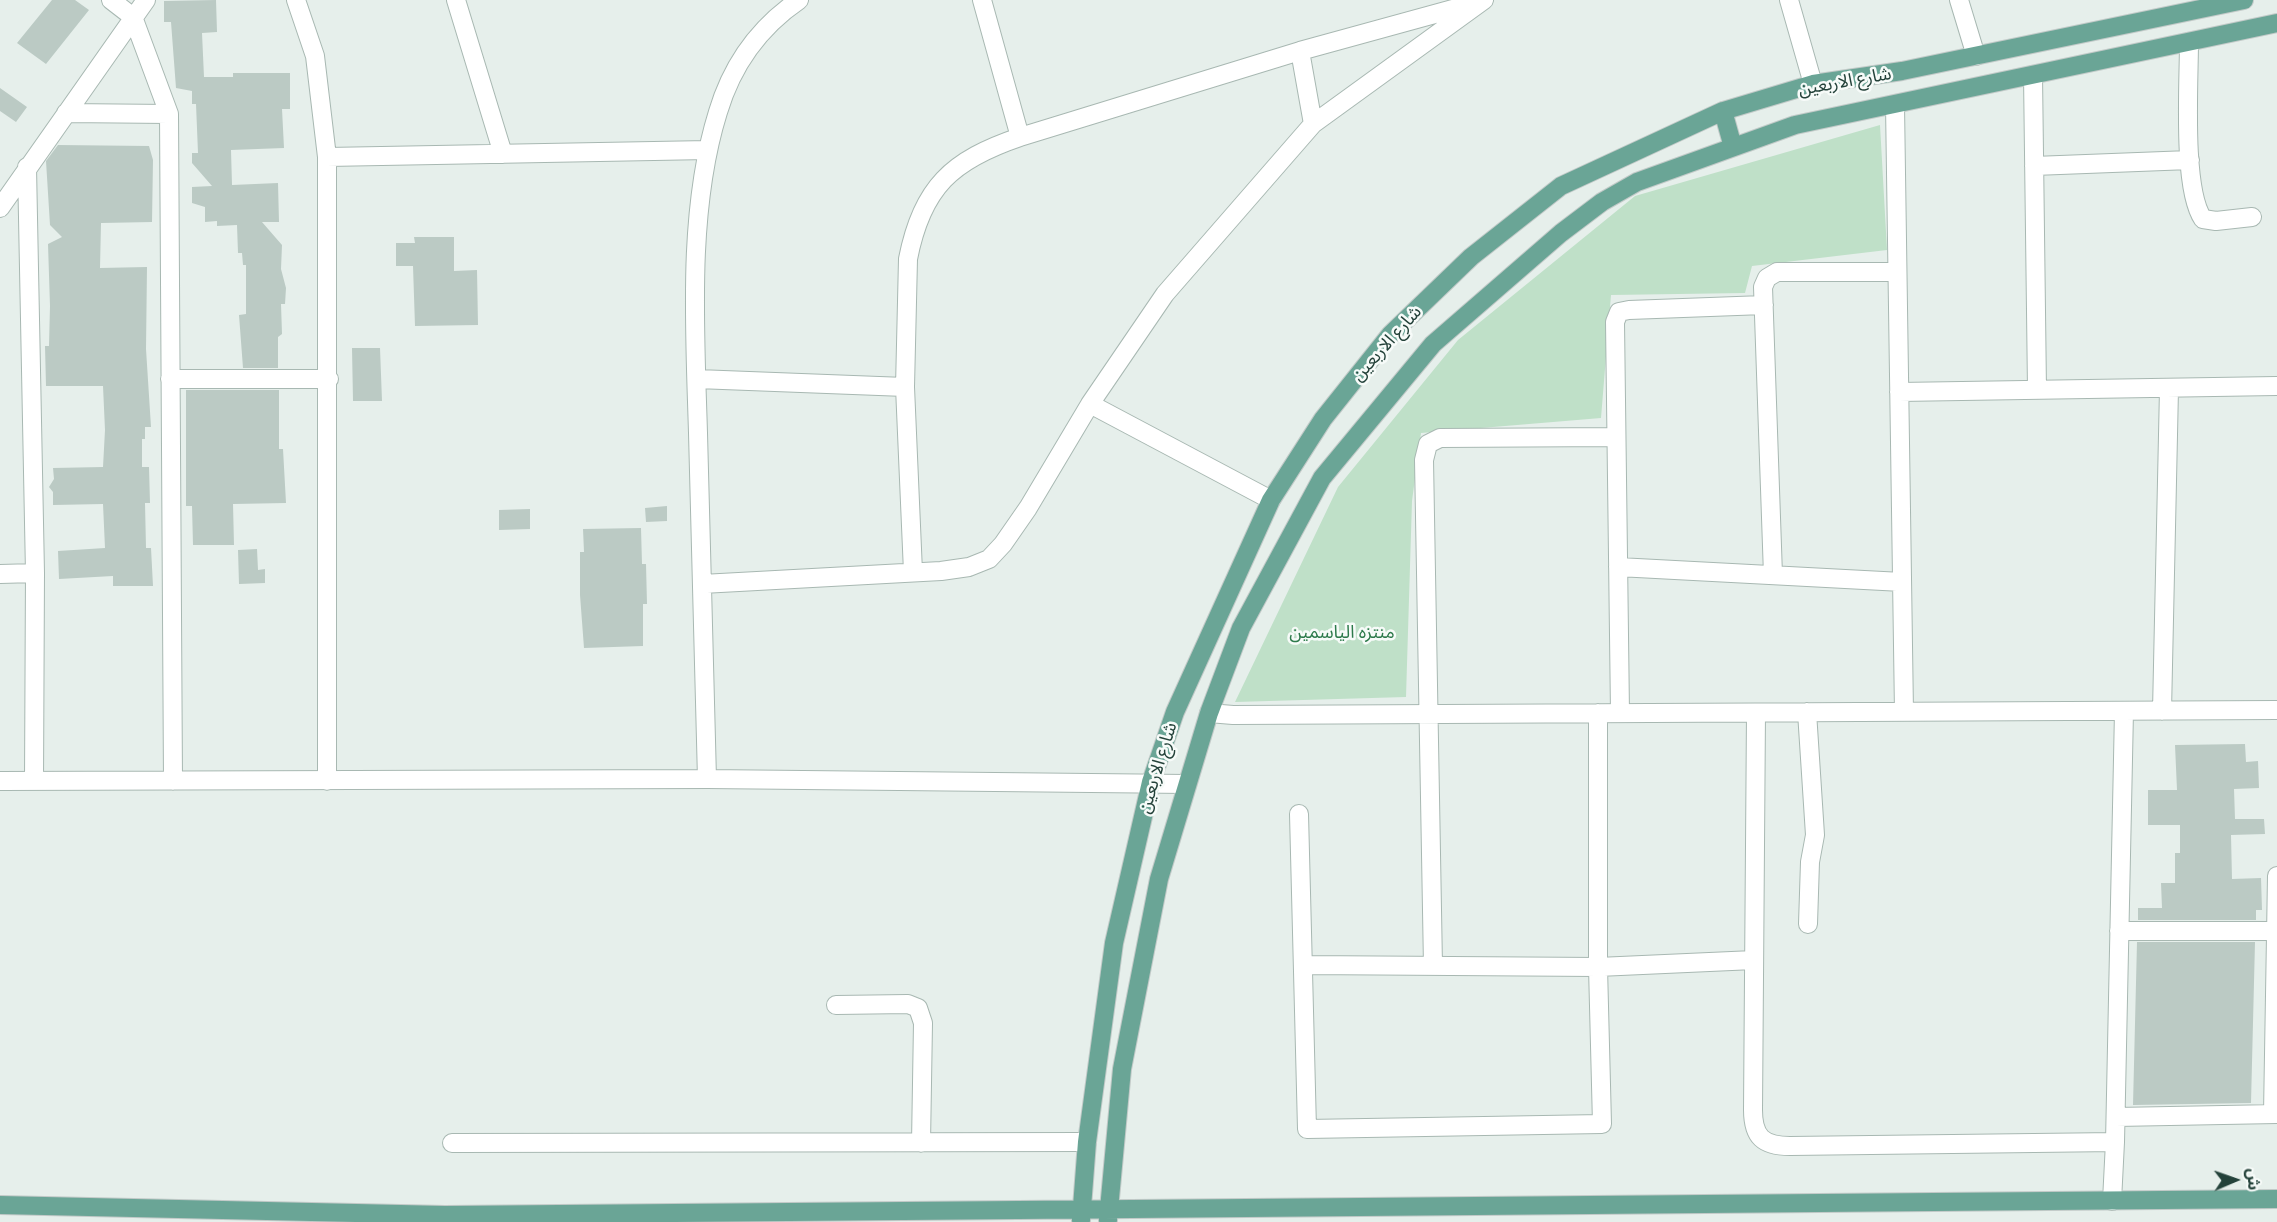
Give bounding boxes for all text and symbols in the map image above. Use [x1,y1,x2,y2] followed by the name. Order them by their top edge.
[1797,63,1893,101] street label: شارع الاربعين
[1347,302,1427,386] street label: شارع الاربعين
[1289,622,1395,644] park label: منتزه الياسمين
[1134,720,1182,816] street label: شارع الاربعين
[2205,1150,2265,1210] north arrow
[2244,1168,2263,1191] text: ش

